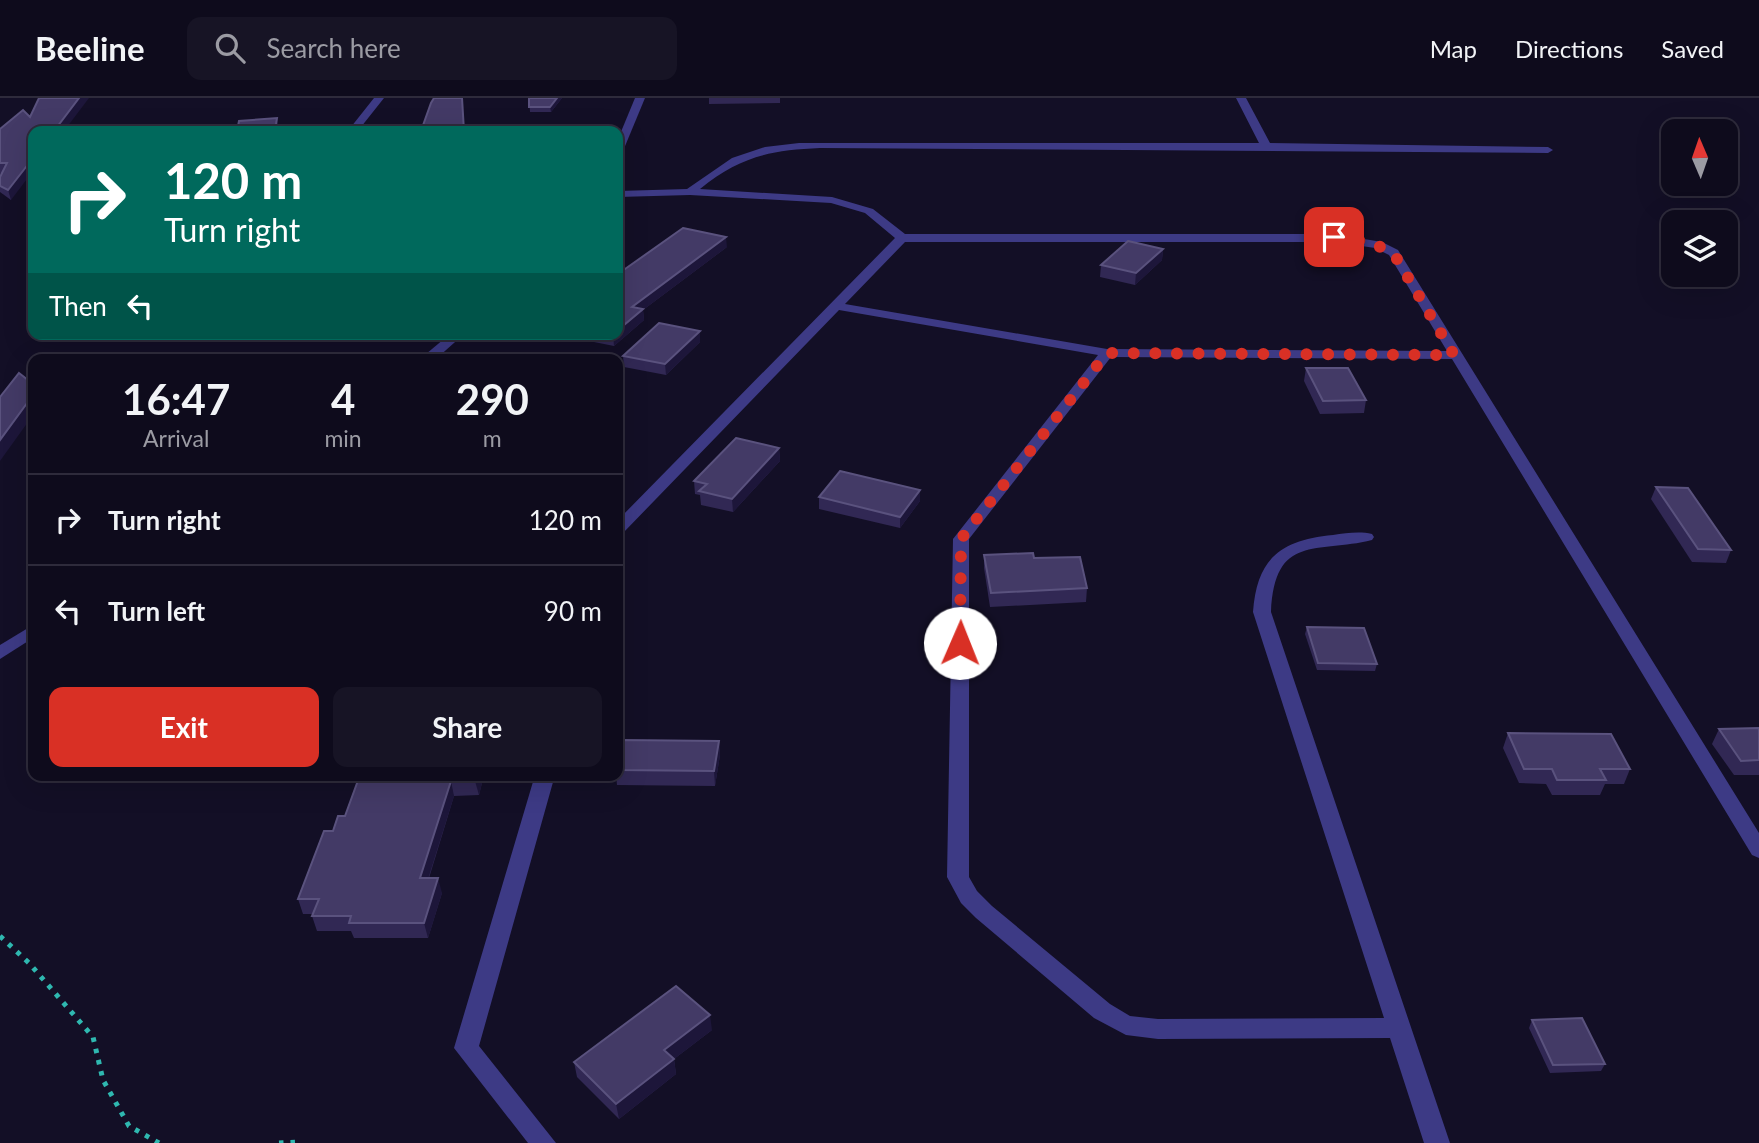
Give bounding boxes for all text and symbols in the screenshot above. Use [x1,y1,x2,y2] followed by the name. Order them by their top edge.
[187,17,677,80] search box
[35,28,145,68] text: Beeline
[211,29,249,67] icon: search
[267,32,401,64] text: Search here
[1430,34,1477,63] text: Map
[1515,34,1623,63] text: Directions
[1661,34,1724,63] text: Saved
[1661,119,1738,196] north arrow
[1661,119,1738,287] map controls
[164,151,302,209] text: 120 m
[49,154,140,245] icon: right
[1304,207,1364,267] pin
[164,210,300,249] text: Turn right
[1661,210,1738,287] button: layers
[1315,218,1353,256] icon: arrive
[121,287,159,325] icon: left
[49,290,107,322] text: Then
[122,374,230,424] text: 16:47
[331,374,355,424] text: 4
[456,374,529,424] text: 290
[143,424,209,452] text: Arrival
[324,424,362,452] text: min
[483,424,502,452] text: m
[49,501,87,539] icon: right
[108,504,221,536] text: Turn right
[529,504,602,536] text: 120 m
[49,592,87,630] icon: left
[108,595,205,627] text: Turn left
[544,595,602,627] text: 90 m
[923,606,997,680] position arrow
[49,687,319,767] button: Exit
[333,687,602,767] button: Share

